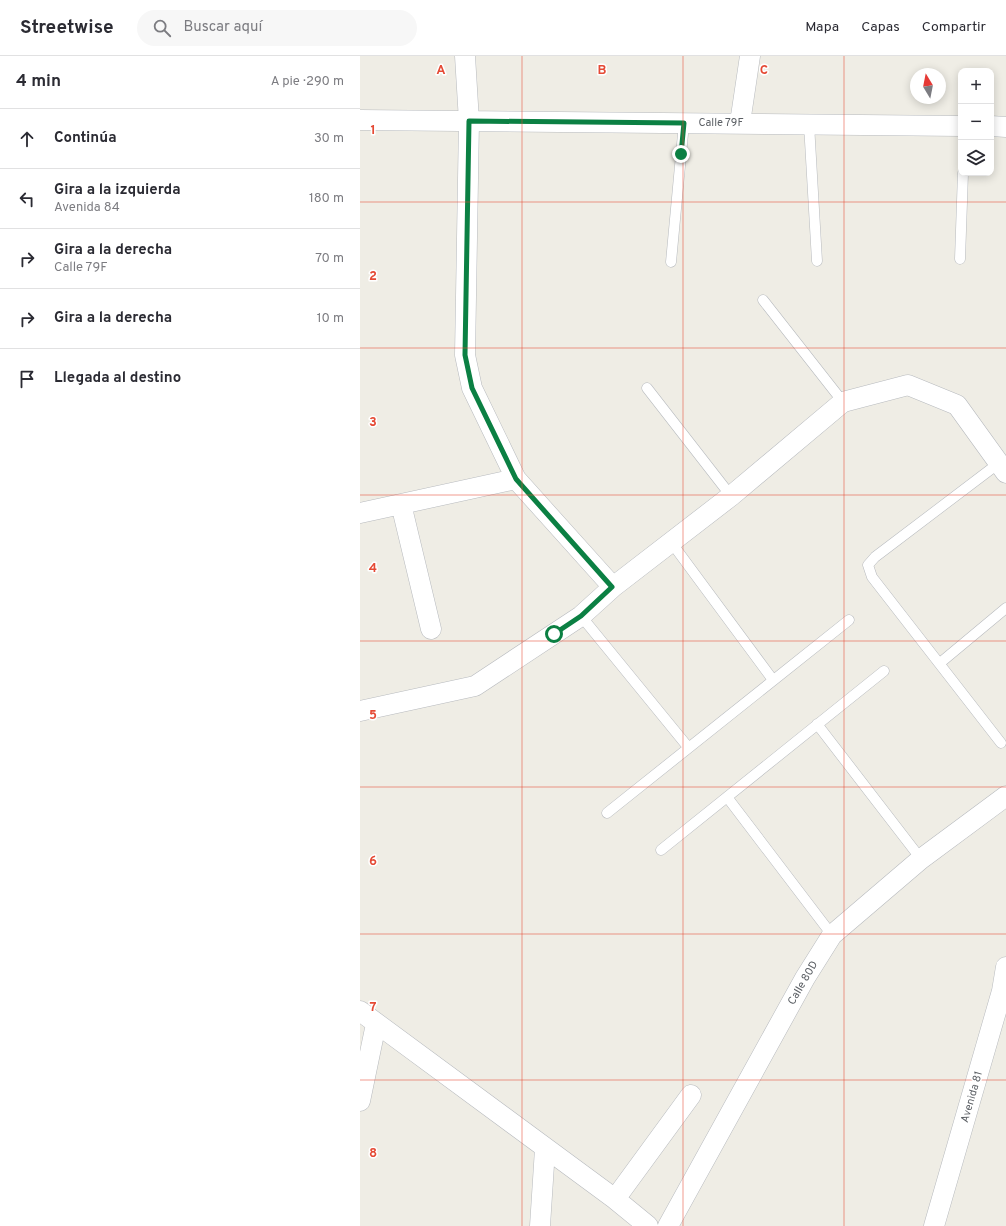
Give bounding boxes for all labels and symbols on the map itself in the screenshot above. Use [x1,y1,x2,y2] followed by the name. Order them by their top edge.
[436,63,446,79] text: A
[598,63,607,79] text: B
[760,63,768,79] text: C
[910,68,946,104] north arrow
[698,116,744,130] street label: Calle 79F
[370,123,376,139] text: 1
[672,145,690,163] route end
[369,269,377,285] text: 2
[369,415,377,431] text: 3
[369,561,377,577] text: 4
[545,625,563,643] route start
[369,708,377,724] text: 5
[369,854,377,870] text: 6
[785,959,821,1007] street label: Calle 80D
[370,1000,377,1016] text: 7
[958,1070,986,1124] street label: Avenida 81
[369,1146,377,1162] text: 8

